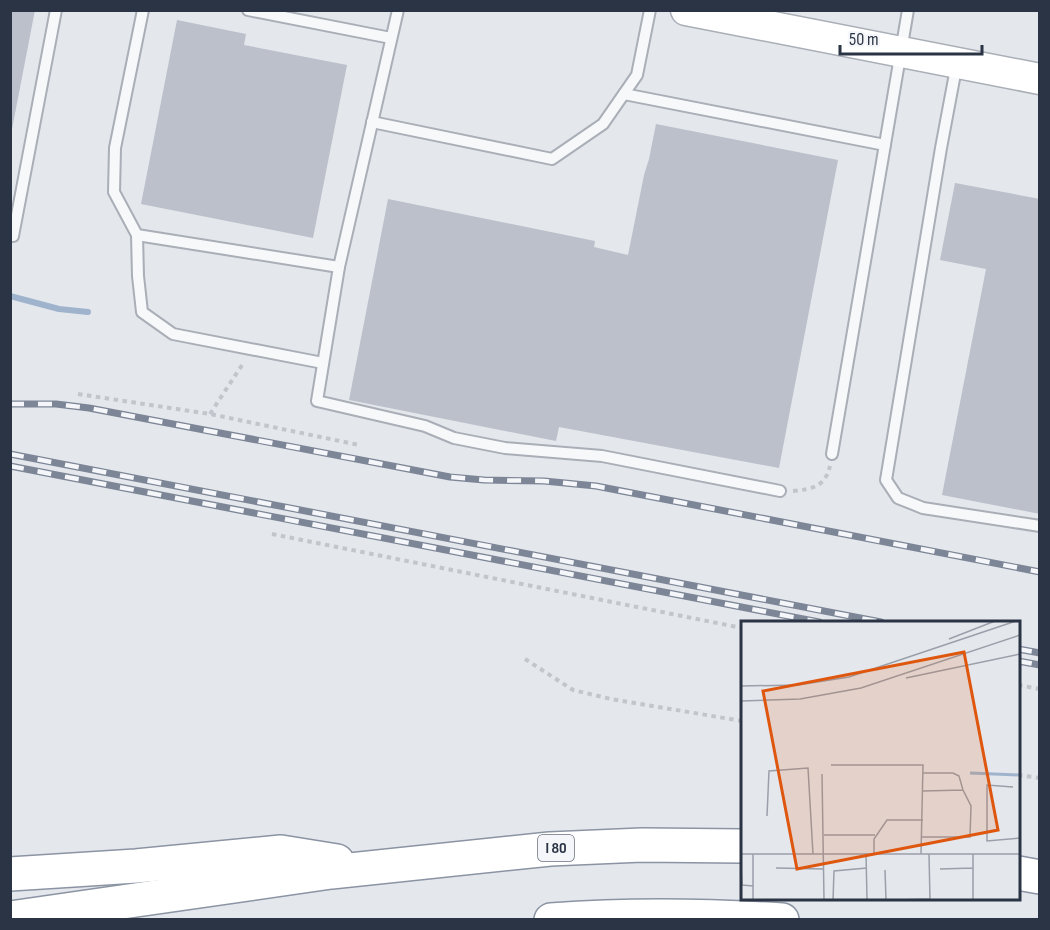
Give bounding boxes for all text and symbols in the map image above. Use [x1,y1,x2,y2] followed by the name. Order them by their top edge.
[840,18,982,56] scale bar
[849,29,879,50] text: 50 m
[741,621,1020,900] inset map
[538,835,574,861] road number: I 80

